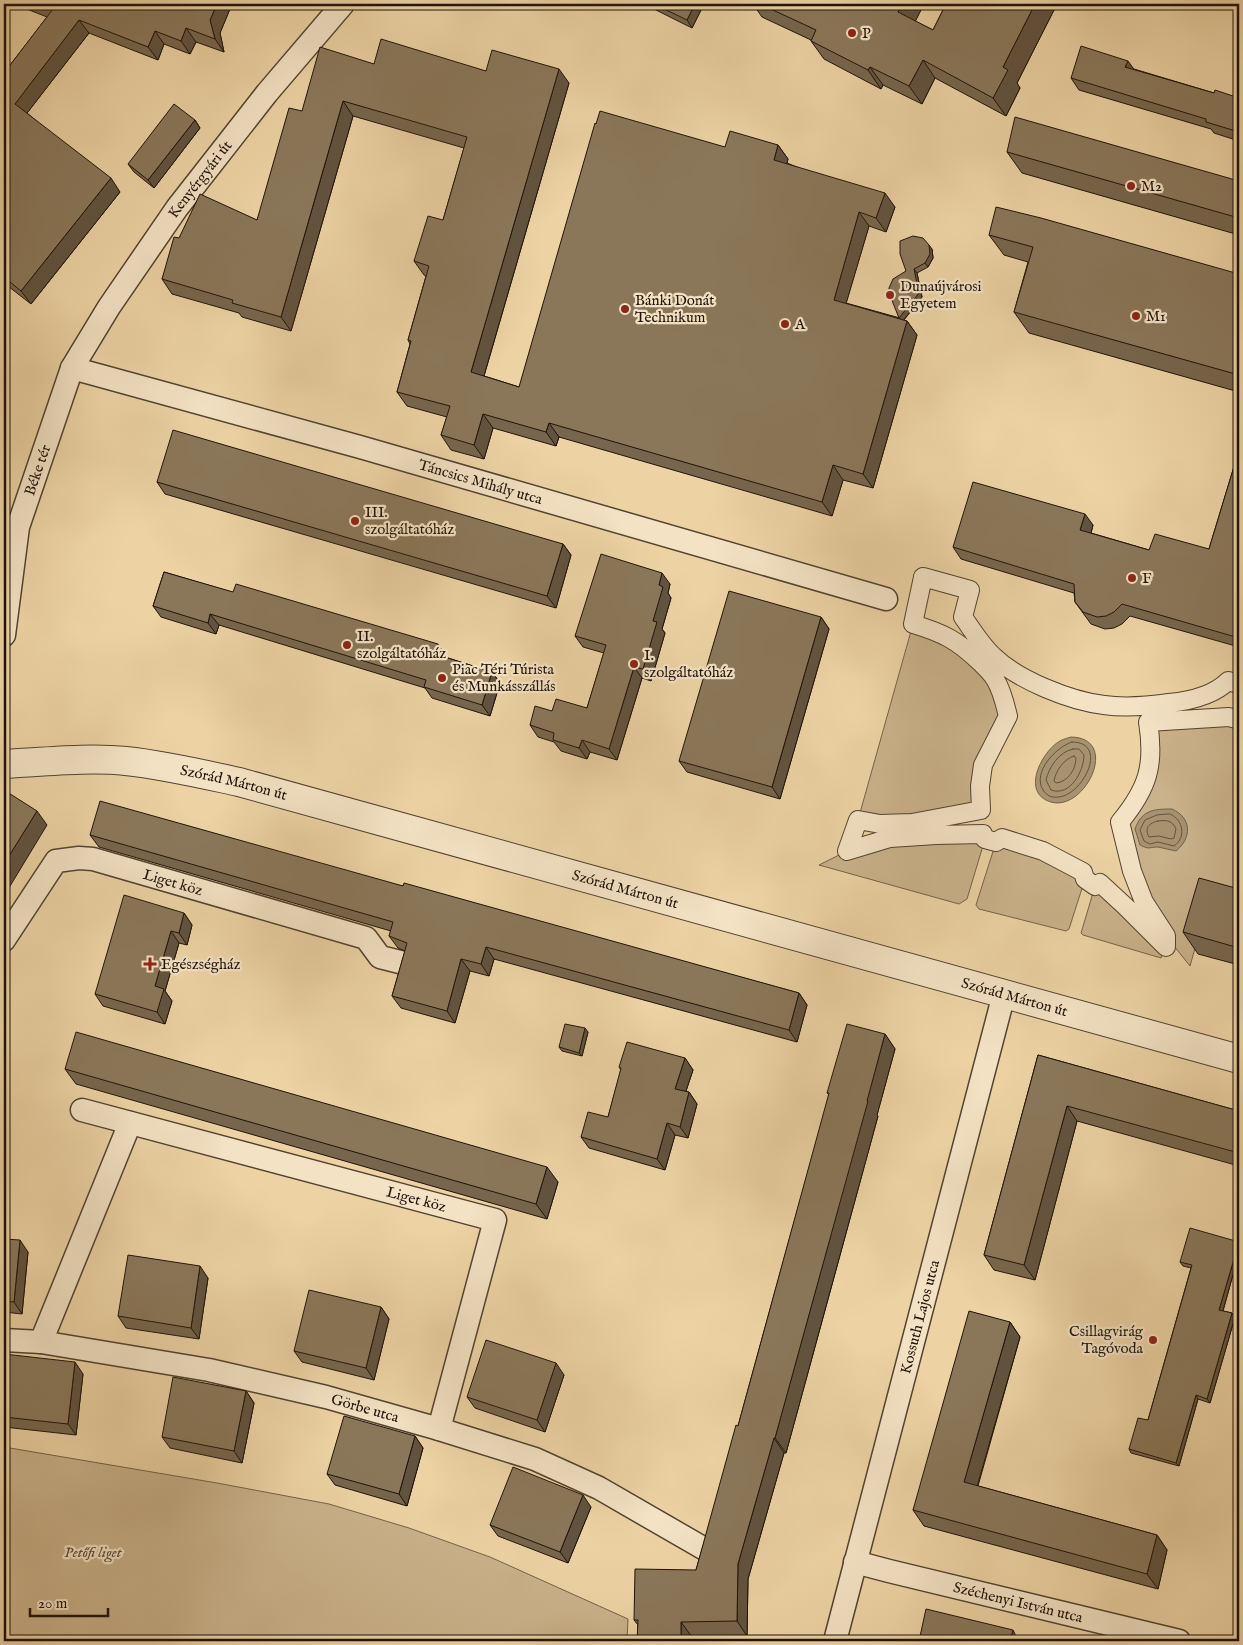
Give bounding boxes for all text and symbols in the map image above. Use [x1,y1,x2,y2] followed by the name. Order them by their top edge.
[862,24,871,43] place label: P
[846,27,858,39] marker: P
[164,136,236,222] street label: Kenyérgyári út
[1141,177,1162,196] place label: M2
[1125,180,1137,192] marker: M2
[900,277,982,313] place label: Dunaújvárosi Egyetem
[884,289,896,301] marker: Dunaújvárosi Egyetem
[635,291,714,327] place label: Bánki Donát Technikum
[619,303,631,315] marker: Bánki Donát Technikum
[1146,307,1166,326] place label: M1
[1130,310,1142,322] marker: M1
[794,315,806,334] place label: A
[779,318,791,330] marker: A
[20,442,55,498] street label: Béke tér
[416,455,545,509] street label: Táncsics Mihály utca
[365,503,454,539] place label: III. szolgáltatóház
[349,515,361,527] marker: III. szolgáltatóház
[1142,569,1152,588] place label: F
[1126,572,1138,584] marker: F
[357,627,446,663] place label: II. szolgáltatóház
[341,639,353,651] marker: II. szolgáltatóház
[644,646,733,682] place label: I. szolgáltatóház
[628,658,640,670] marker: I. szolgáltatóház
[452,660,556,696] place label: Piac Téri Túrista és Munkásszállás
[436,672,448,684] marker: Piac Téri Túrista és Munkásszállás
[179,760,289,804] street label: Szórád Márton út
[141,865,205,900] street label: Liget köz
[570,865,681,913] street label: Szórád Márton út
[161,955,240,974] place label: Egészségház
[143,957,157,971] marker: Egészségház
[959,973,1070,1021] street label: Szórád Márton út
[384,1182,448,1216] street label: Liget köz
[896,1257,944,1376] street label: Kossuth Lajos utca
[1069,1322,1144,1358] place label: Csillagvirág Tagóvoda
[1147,1334,1159,1346] marker: Csillagvirág Tagóvoda
[329,1389,402,1427] street label: Görbe utca
[64,1543,123,1563] park label: Petőfi liget
[951,1577,1085,1627] street label: Széchenyi István utca
[30,1585,108,1617] scale bar
[38,1594,68,1613] text: 20 m

